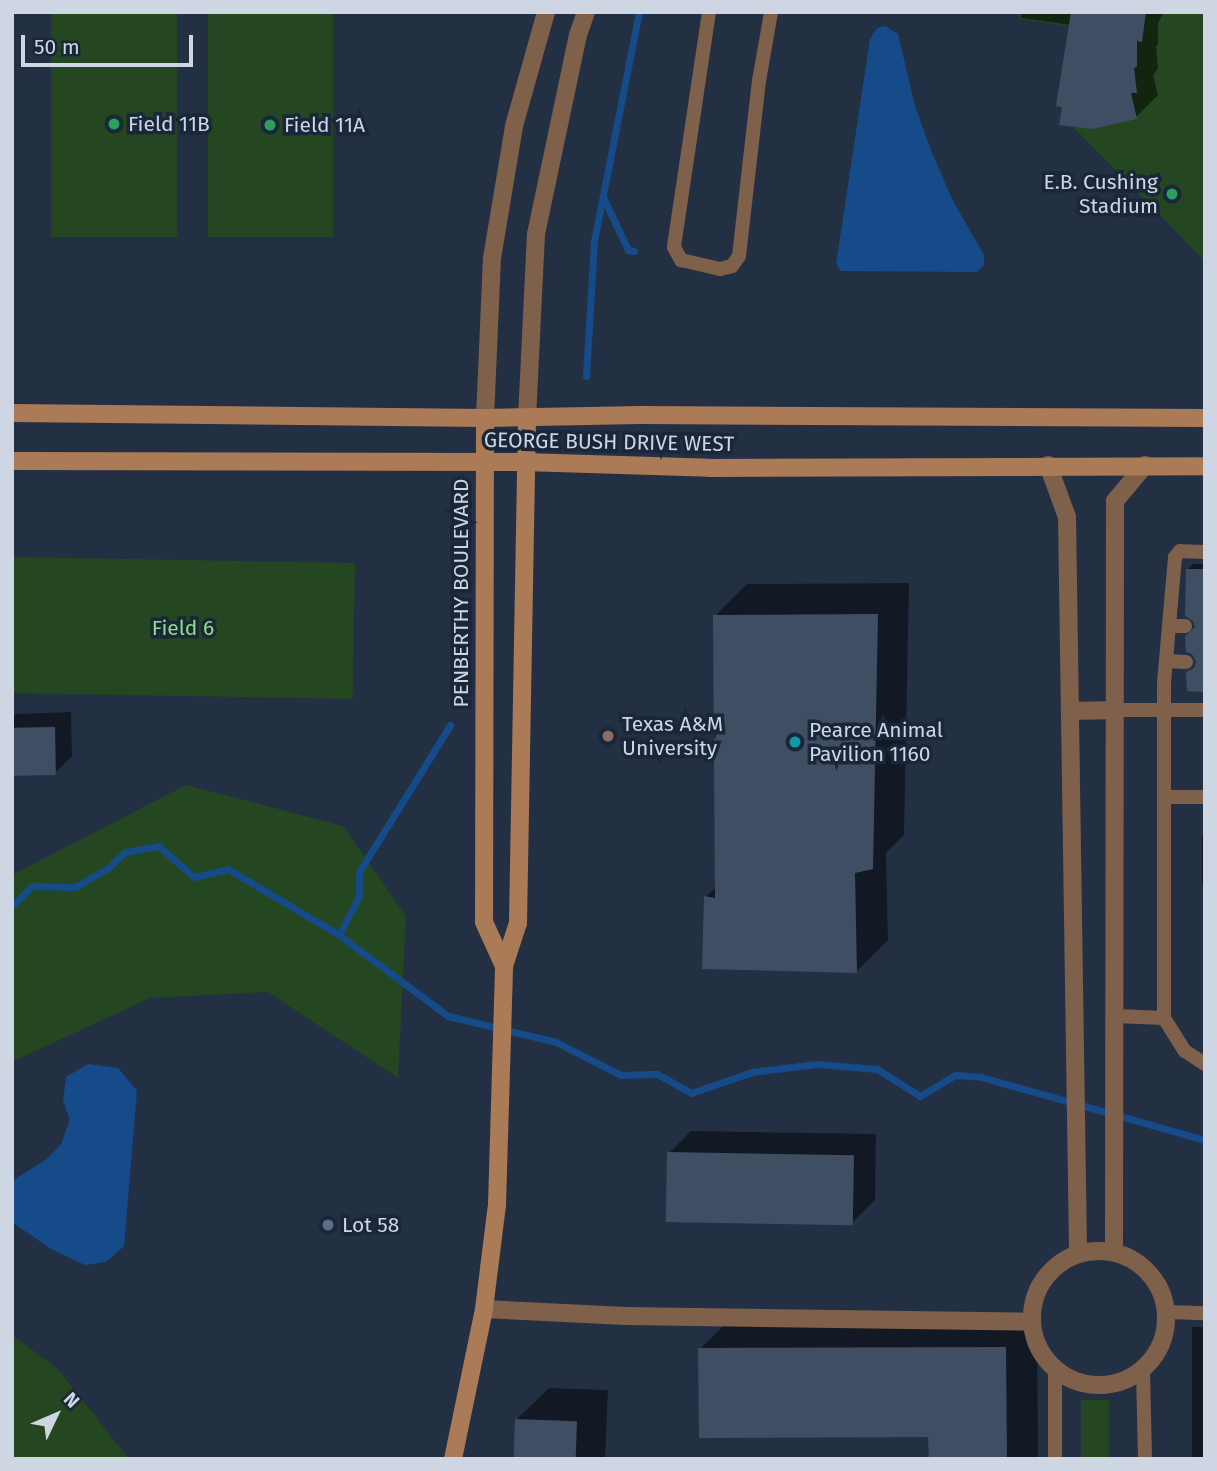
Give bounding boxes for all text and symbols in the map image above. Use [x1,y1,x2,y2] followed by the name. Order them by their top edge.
[24,21,196,65] scale bar
[34,34,80,60] text: 50 m
[128,111,210,137] place label: Field 11B
[284,112,365,138] place label: Field 11A
[106,116,122,132] marker: Field 11B
[262,117,278,133] marker: Field 11A
[1043,169,1158,219] place label: E.B. Cushing Stadium
[1164,186,1180,202] marker: E.B. Cushing Stadium
[484,427,734,457] street label: GEORGE BUSH DRIVE WEST
[448,479,474,707] street label: PENBERTHY BOULEVARD
[152,615,214,641] park label: Field 6
[622,711,723,761] place label: Texas A&M University
[809,717,943,767] place label: Pearce Animal Pavilion 1160
[600,728,616,744] marker: Texas A&M University
[787,734,803,750] marker: Pearce Animal Pavilion 1160
[342,1212,399,1238] place label: Lot 58
[320,1217,336,1233] marker: Lot 58
[21,1380,91,1450] north arrow
[59,1388,84,1413] text: N

